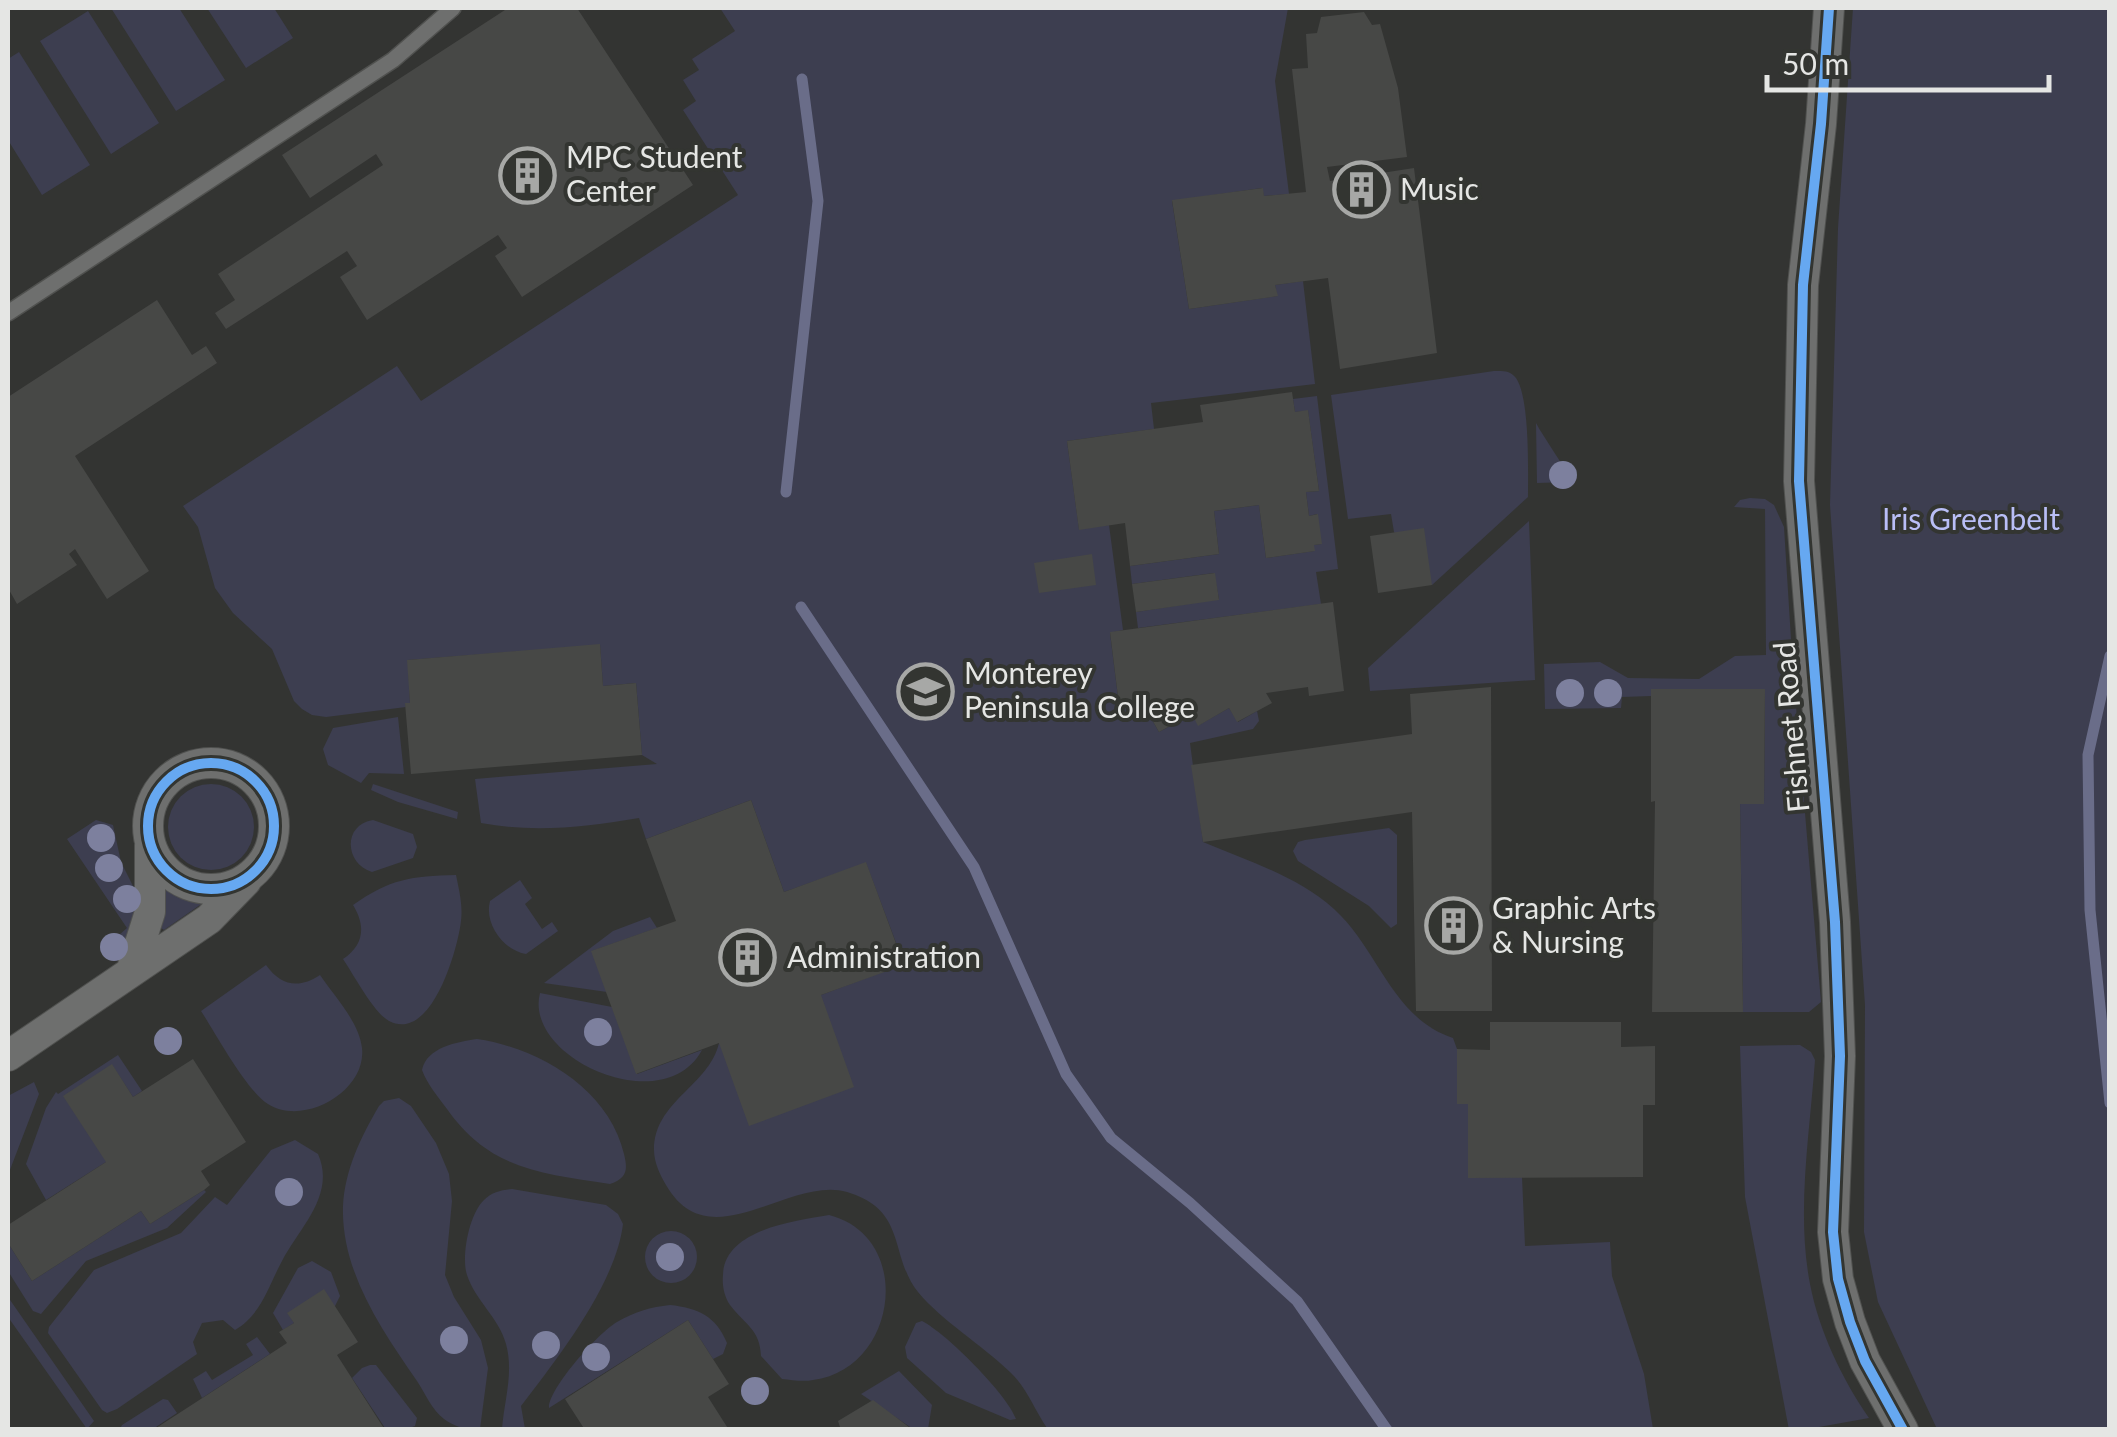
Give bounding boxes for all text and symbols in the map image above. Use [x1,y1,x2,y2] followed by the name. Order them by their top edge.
[1767,30,2050,92] scale bar
[1782,45,1849,81] text: 50 m
[566,138,743,208] place label: MPC Student Center
[497,145,557,205] building icon: MPC Student Center
[1331,160,1391,220] building icon: Music
[1400,170,1479,206] place label: Music
[1882,500,2060,536] park label: Iris Greenbelt
[1765,640,1815,814] street label: Fishnet Road
[964,654,1195,724] place label: Monterey Peninsula College
[895,661,955,721] school or university icon: Monterey Peninsula College
[1492,889,1656,959] place label: Graphic Arts & Nursing
[1423,896,1483,956] building icon: Graphic Arts & Nursing
[718,928,778,988] building icon: Administration
[787,938,981,974] place label: Administration

